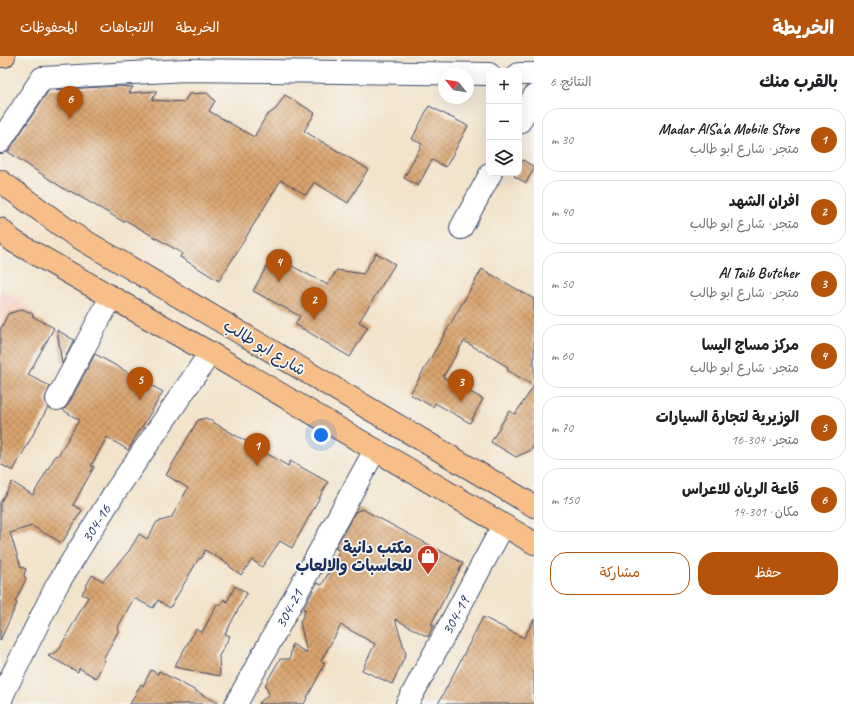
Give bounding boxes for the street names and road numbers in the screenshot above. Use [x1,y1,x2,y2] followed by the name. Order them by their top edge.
[219,316,309,381] street label: شارع ابو طالب
[77,500,116,546] street label: 304-16
[271,585,308,632] street label: 304-21
[437,591,475,638] street label: 304-19

